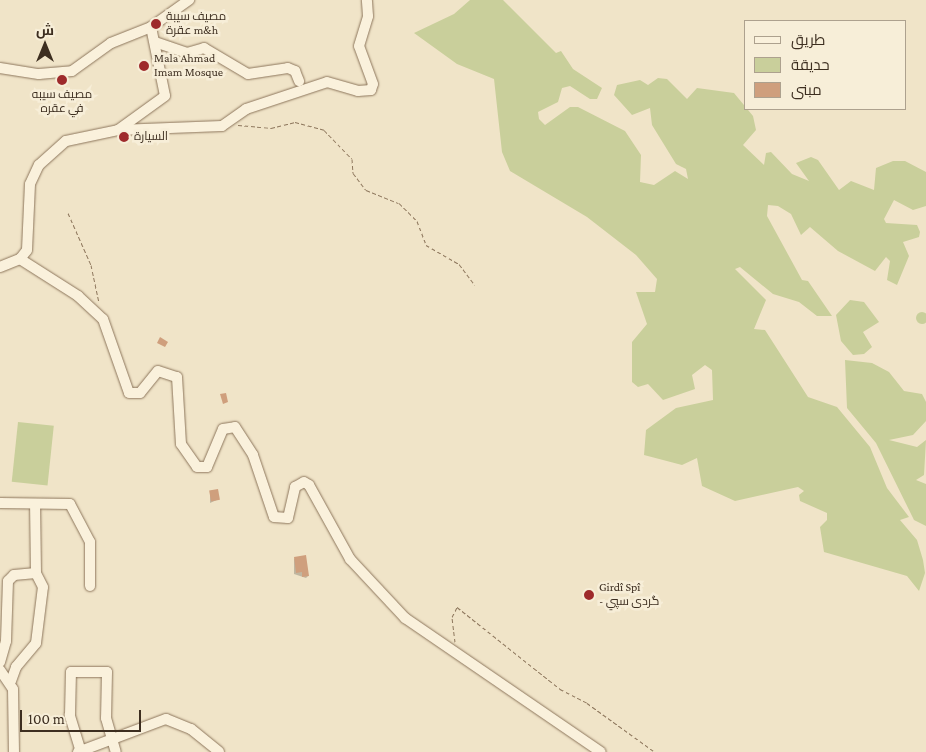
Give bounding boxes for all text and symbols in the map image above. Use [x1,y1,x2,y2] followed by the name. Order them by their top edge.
[166,10,226,38] place label: مصيف سيبة عقرة m&h
[150,18,162,30] marker: مصيف سيبة عقرة m&h
[20,20,70,70] north arrow
[744,20,906,110] legend
[36,22,54,38] text: ش
[791,32,825,48] text: طريق
[154,52,223,80] place label: Mala Ahmad Imam Mosque
[791,57,830,73] text: حديقة
[138,60,150,72] marker: Mala Ahmad Imam Mosque
[56,74,68,86] marker: مصيف سيبه في عقره
[791,82,822,98] text: مبنى
[32,88,92,116] place label: مصيف سيبه في عقره
[134,130,168,144] place label: السيارة
[118,131,130,143] marker: السيارة
[599,581,659,609] place label: Girdî Spî - گردی سپي
[583,589,595,601] marker: Girdî Spî - گردی سپي
[22,700,144,732] scale bar
[28,711,65,727] text: 100 m

